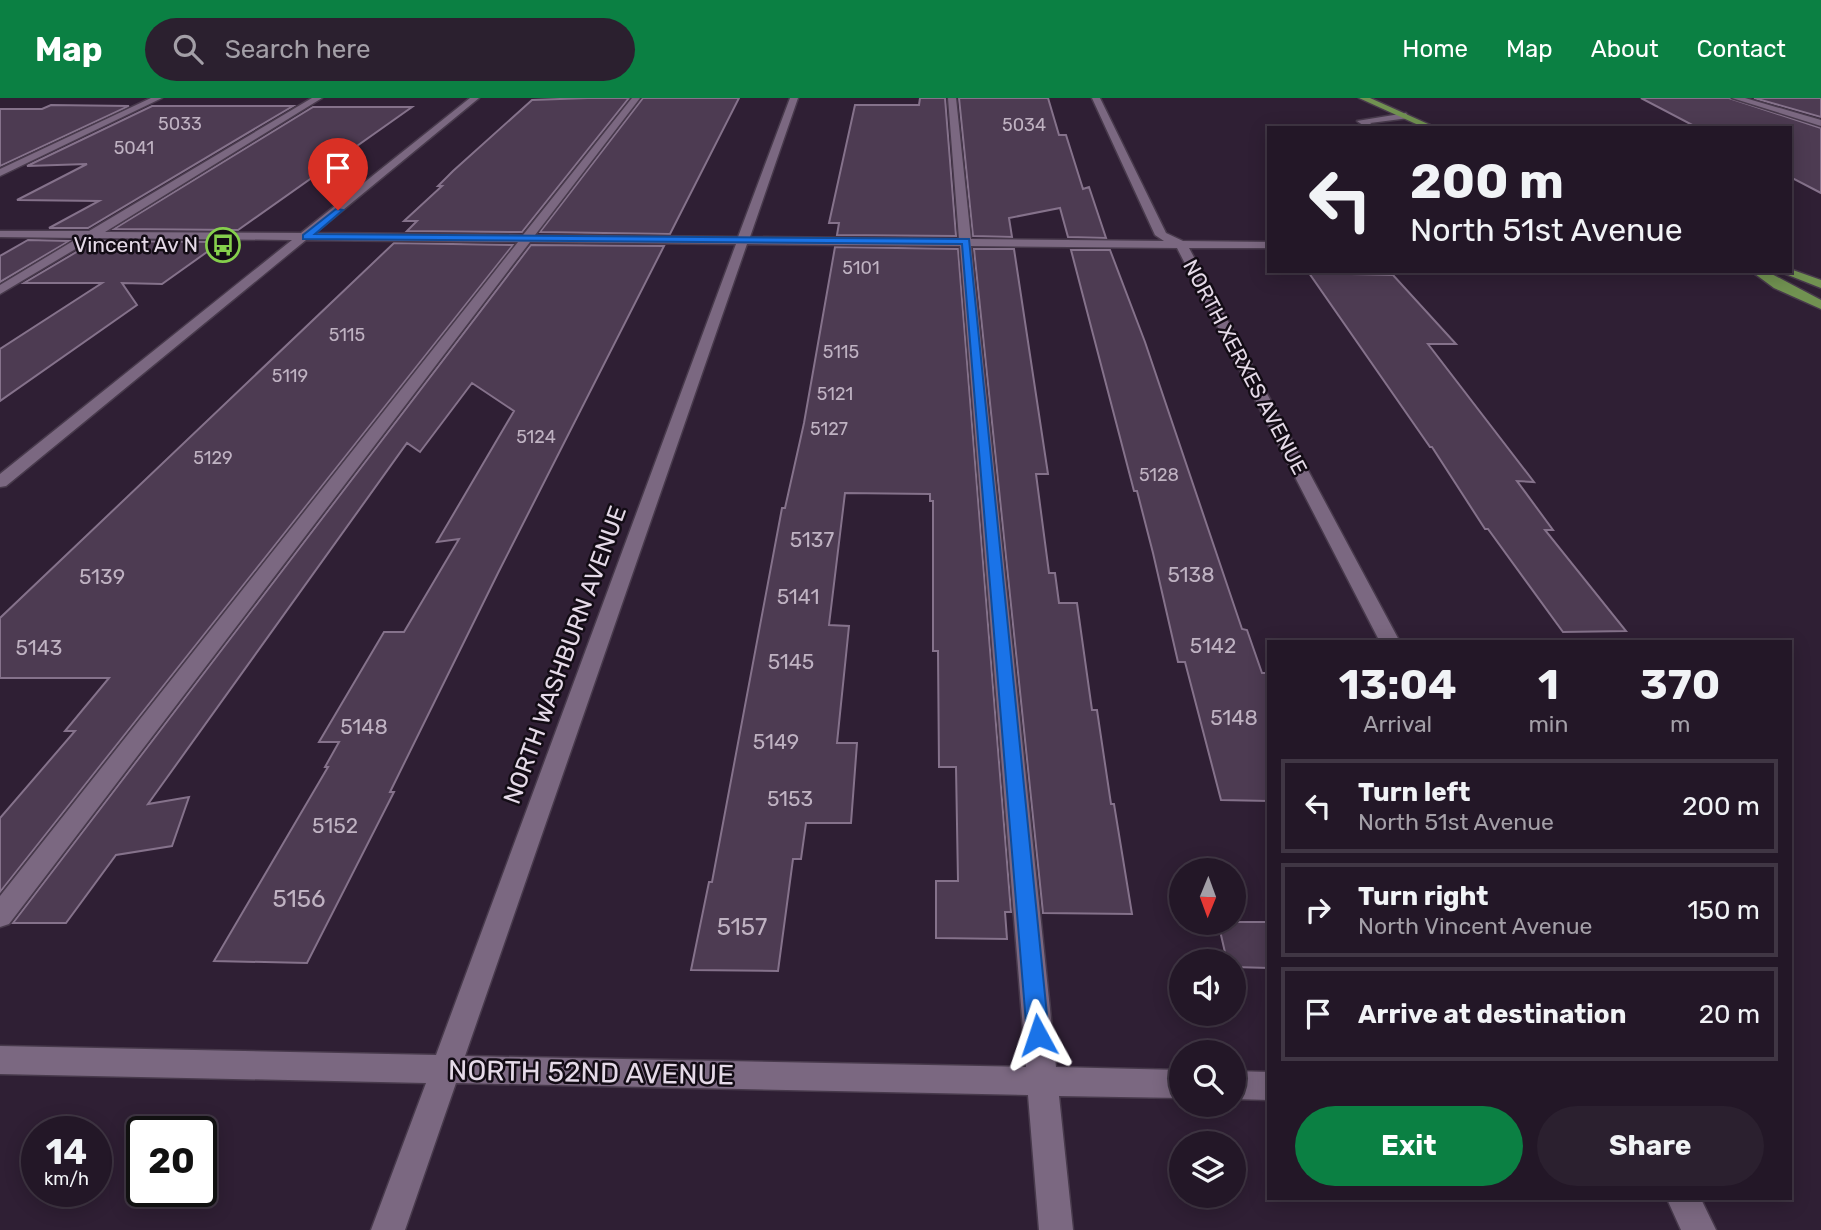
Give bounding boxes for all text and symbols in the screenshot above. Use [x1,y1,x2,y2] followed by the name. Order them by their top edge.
[145,18,635,81] search box
[35,30,103,69] text: Map
[169,30,207,68] icon: search
[225,34,370,65] text: Search here
[1402,35,1468,63] text: Home
[1506,35,1553,63] text: Map
[1591,35,1659,63] text: About
[1697,35,1786,63] text: Contact
[158,113,202,135] house number: 5033
[1002,114,1046,136] house number: 5034
[114,137,154,159] house number: 5041
[308,138,368,210] pin
[319,149,357,187] icon: arrive
[1410,152,1564,210] text: 200 m
[1295,154,1386,245] icon: left
[1410,211,1683,249] text: North 51st Avenue
[204,226,242,264] bus stop icon: Vincent Av N
[74,232,198,257] place label: Vincent Av N
[1178,255,1313,478] street label: NORTH XERXES AVENUE
[842,257,880,279] house number: 5101
[329,324,365,346] house number: 5115
[823,341,859,363] house number: 5115
[272,365,308,387] house number: 5119
[817,383,853,405] house number: 5121
[810,418,848,440] house number: 5127
[516,426,556,448] house number: 5124
[193,447,233,469] house number: 5129
[1139,464,1179,486] house number: 5128
[498,502,632,808] street label: NORTH WASHBURN AVENUE
[790,527,834,552] house number: 5137
[1167,562,1215,587] house number: 5138
[79,564,125,589] house number: 5139
[777,584,819,609] house number: 5141
[1190,633,1236,658] house number: 5142
[16,635,62,660] house number: 5143
[768,649,814,674] house number: 5145
[1339,660,1457,710] text: 13:04
[1538,660,1559,710] text: 1
[1640,660,1720,710] text: 370
[1210,705,1258,730] house number: 5148
[1363,710,1432,738] text: Arrival
[1528,710,1568,738] text: min
[1670,710,1690,738] text: m
[340,714,388,739] house number: 5148
[753,729,799,754] house number: 5149
[1358,777,1470,808] text: Turn left
[767,786,813,811] house number: 5153
[1299,787,1337,825] icon: left
[1682,791,1760,822] text: 200 m
[1358,808,1554,836] text: North 51st Avenue
[312,813,358,838] house number: 5152
[1169,858,1246,934] north arrow
[1169,858,1246,1208] map controls
[1358,881,1488,912] text: Turn right
[273,885,325,913] house number: 5156
[1299,891,1337,929] icon: right
[1687,895,1760,926] text: 150 m
[1358,912,1592,940] text: North Vincent Avenue
[717,913,767,941] house number: 5157
[1169,949,1246,1026] button: sound
[1299,995,1337,1033] icon: arrive
[1001,998,1075,1072] position arrow
[1358,999,1626,1030] text: Arrive at destination
[1699,999,1760,1030] text: 20 m
[1169,1040,1246,1117] button: search
[448,1054,734,1091] street label: NORTH 52ND AVENUE
[1295,1106,1523,1186] button: Exit
[1537,1106,1764,1186] button: Share
[126,1116,217,1207] speed limit sign: 20
[46,1131,87,1173] text: 14
[1169,1131,1246,1208] button: layers
[44,1168,89,1190] text: km/h

